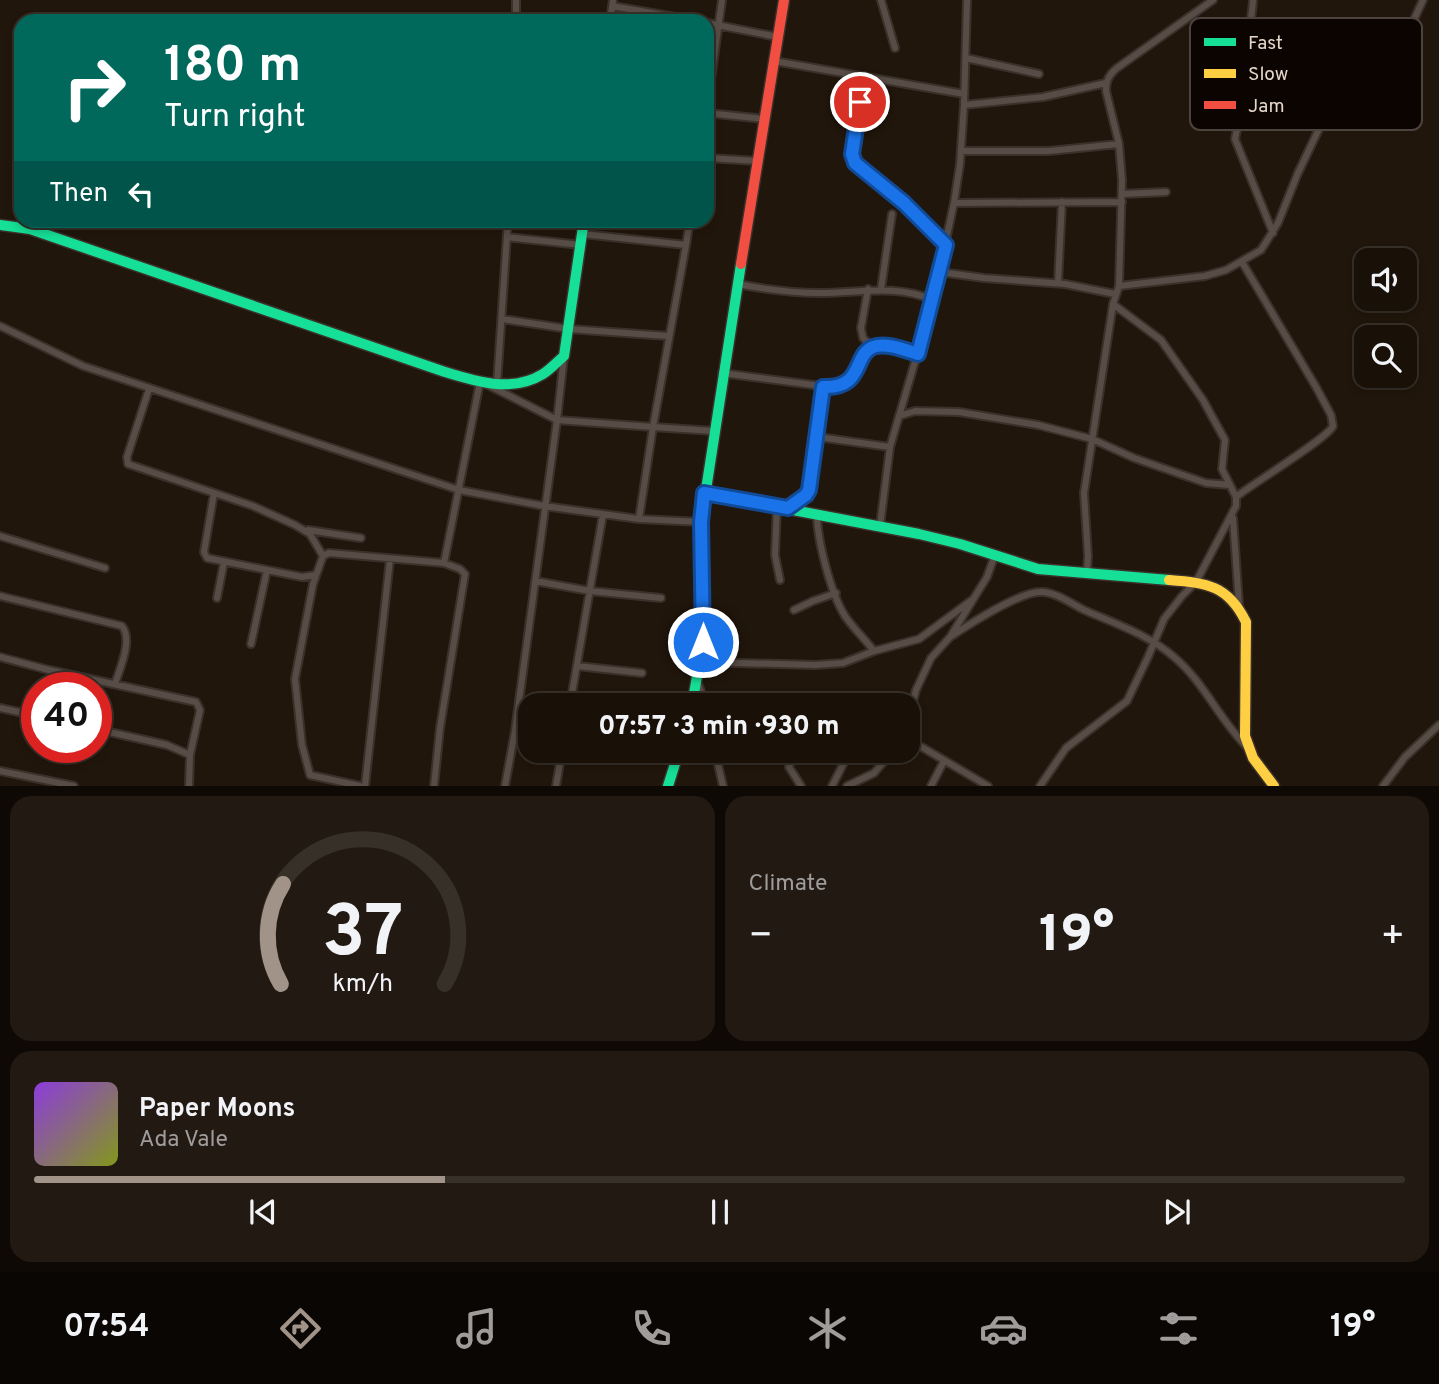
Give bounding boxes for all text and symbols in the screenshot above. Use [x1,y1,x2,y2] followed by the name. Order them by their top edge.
[1190,18,1422,130] legend
[1248,32,1283,56] text: Fast
[164,37,301,99] text: 180 m
[49,42,140,133] icon: right
[1248,63,1288,87] text: Slow
[830,72,890,132] pin
[841,83,879,121] icon: arrive
[1248,95,1285,119] text: Jam
[164,98,306,138] text: Turn right
[122,175,160,213] icon: left
[49,178,108,211] text: Then
[1354,248,1417,388] map controls
[1354,248,1417,311] button: sound
[1354,325,1417,388] button: search
[666,605,740,679] position arrow
[21,672,112,763] speed limit sign: 40
[598,711,840,744] text: 07:57 · 3 min · 930 m
[749,870,827,899] text: Climate
[321,891,403,983] text: 37
[1039,904,1114,970] text: 19°
[749,913,773,962] text: −
[1380,913,1405,962] text: +
[332,969,393,1001] text: km/h
[139,1093,295,1126] text: Paper Moons
[139,1126,228,1155] text: Ada Vale
[244,1193,282,1231] icon: previous
[701,1193,739,1231] icon: pause
[1158,1193,1196,1231] icon: next
[276,1304,325,1353] icon: directions
[452,1304,501,1353] icon: music
[627,1304,676,1353] icon: phone
[803,1304,852,1353] icon: climate
[979,1304,1028,1353] icon: car
[1154,1304,1203,1353] icon: filters
[63,1308,150,1348] text: 07:54
[1330,1308,1376,1348] text: 19°

